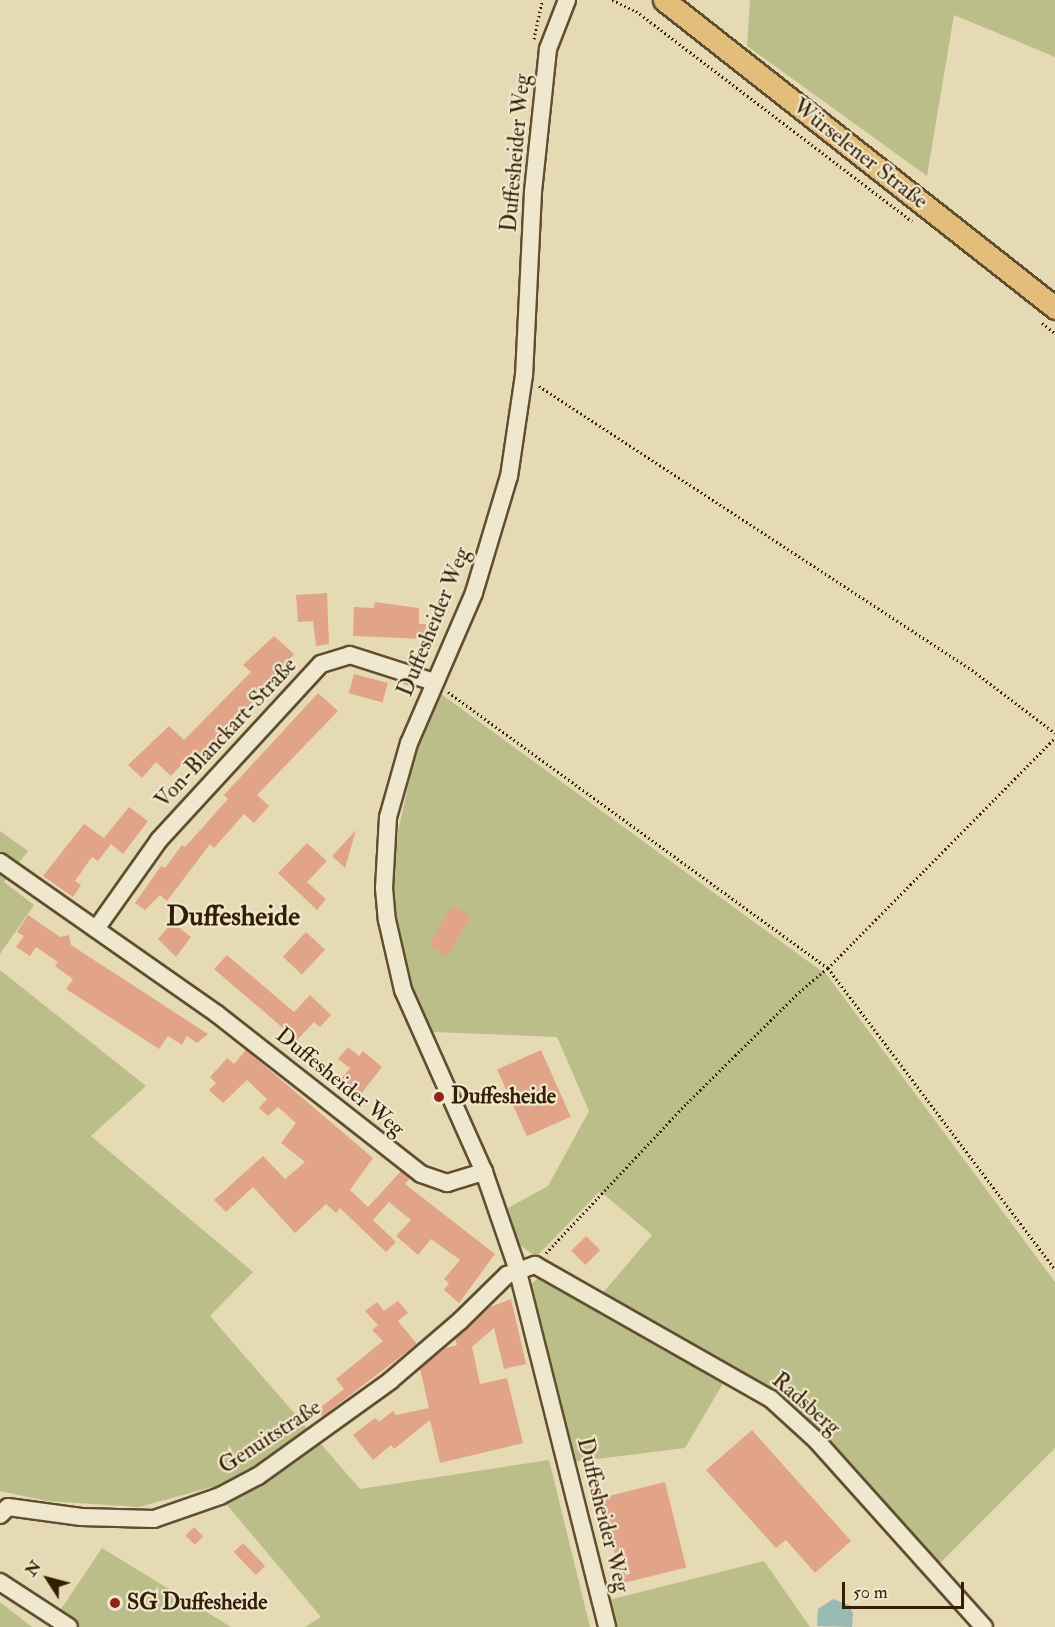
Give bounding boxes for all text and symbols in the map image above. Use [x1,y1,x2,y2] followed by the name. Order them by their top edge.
[496,73,536,233] street label: Duffesheider Weg
[787,93,933,215] street label: Würselener Straße
[392,544,476,700] street label: Duffesheider Weg
[150,652,302,814] street label: Von-Blanckart-Straße
[166,900,300,934] district label: Duffesheide
[270,1022,410,1142] street label: Duffesheider Weg
[451,1084,556,1110] place label: Duffesheide
[432,1090,446,1104] marker: Duffesheide
[766,1367,846,1441] street label: Radsberg
[214,1394,326,1480] street label: Genuitstraße
[571,1435,635,1595] street label: Duffesheider Weg
[18,1549,78,1609] north arrow
[21,1557,46,1580] text: N
[845,1570,966,1608] scale bar
[853,1581,888,1604] text: 50 m
[127,1590,267,1616] place label: SG Duffesheide
[108,1596,122,1610] marker: SG Duffesheide

